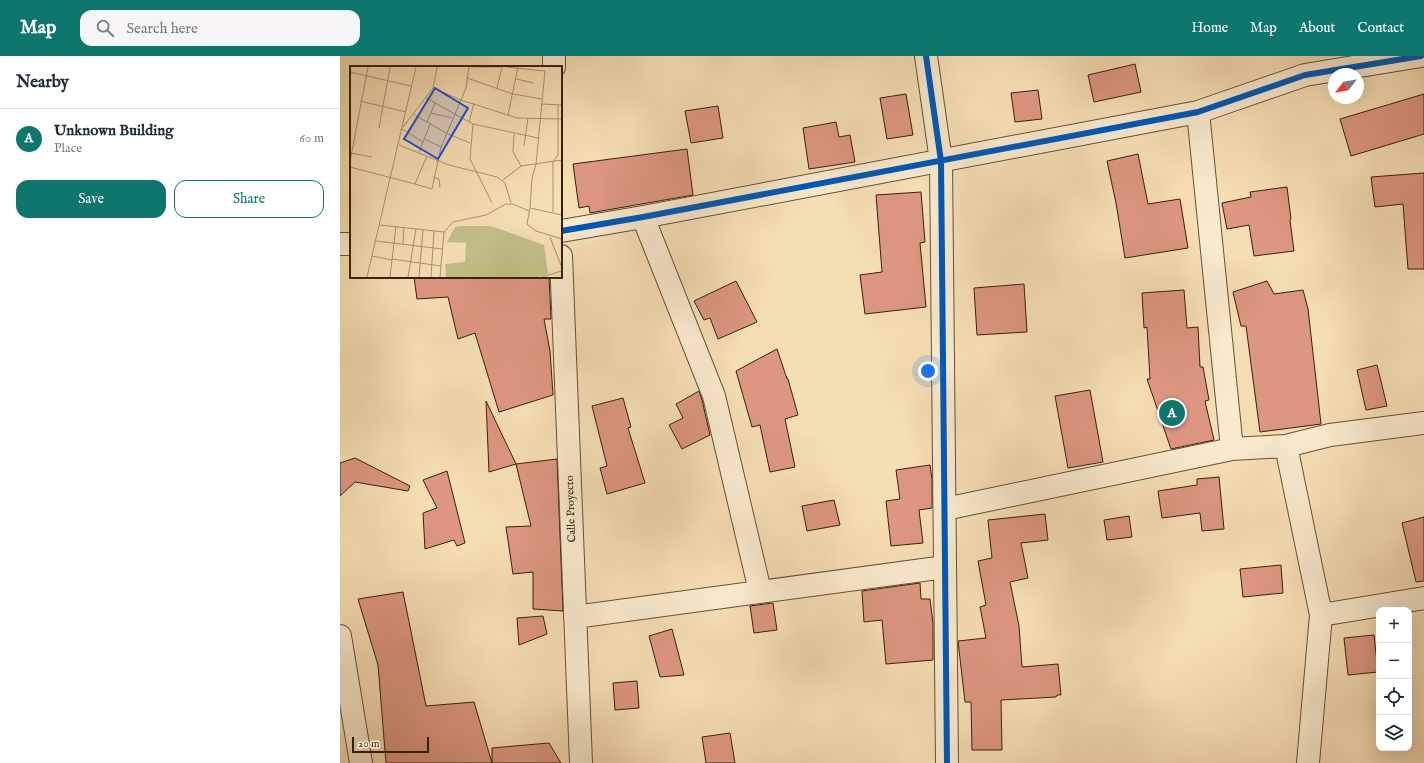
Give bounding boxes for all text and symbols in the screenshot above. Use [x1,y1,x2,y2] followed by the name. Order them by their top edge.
[80,10,360,46] search box
[20,16,56,40] text: Map
[94,17,116,39] icon: search
[126,19,198,38] text: Search here
[1192,19,1228,37] text: Home
[1250,19,1277,37] text: Map
[1299,19,1335,37] text: About
[1357,19,1404,37] text: Contact
[350,66,562,278] inset map
[1328,68,1364,104] north arrow
[16,72,69,93] text: Nearby
[54,121,173,140] text: Unknown Building
[25,130,33,147] text: A
[299,130,324,147] text: 60 m
[54,140,82,157] text: Place
[16,180,166,218] button: Save
[174,180,324,218] button: Share
[918,361,938,381] your location
[1159,398,1185,428] pin: A
[563,475,579,543] street label: Calle Proyecto
[1376,607,1412,751] map controls
[1376,607,1412,643] button: +
[1376,643,1412,679] button: −
[1376,679,1412,715] button: locate
[1376,715,1412,751] button: layers
[352,735,429,754] scale bar
[358,737,379,751] text: 20 m

